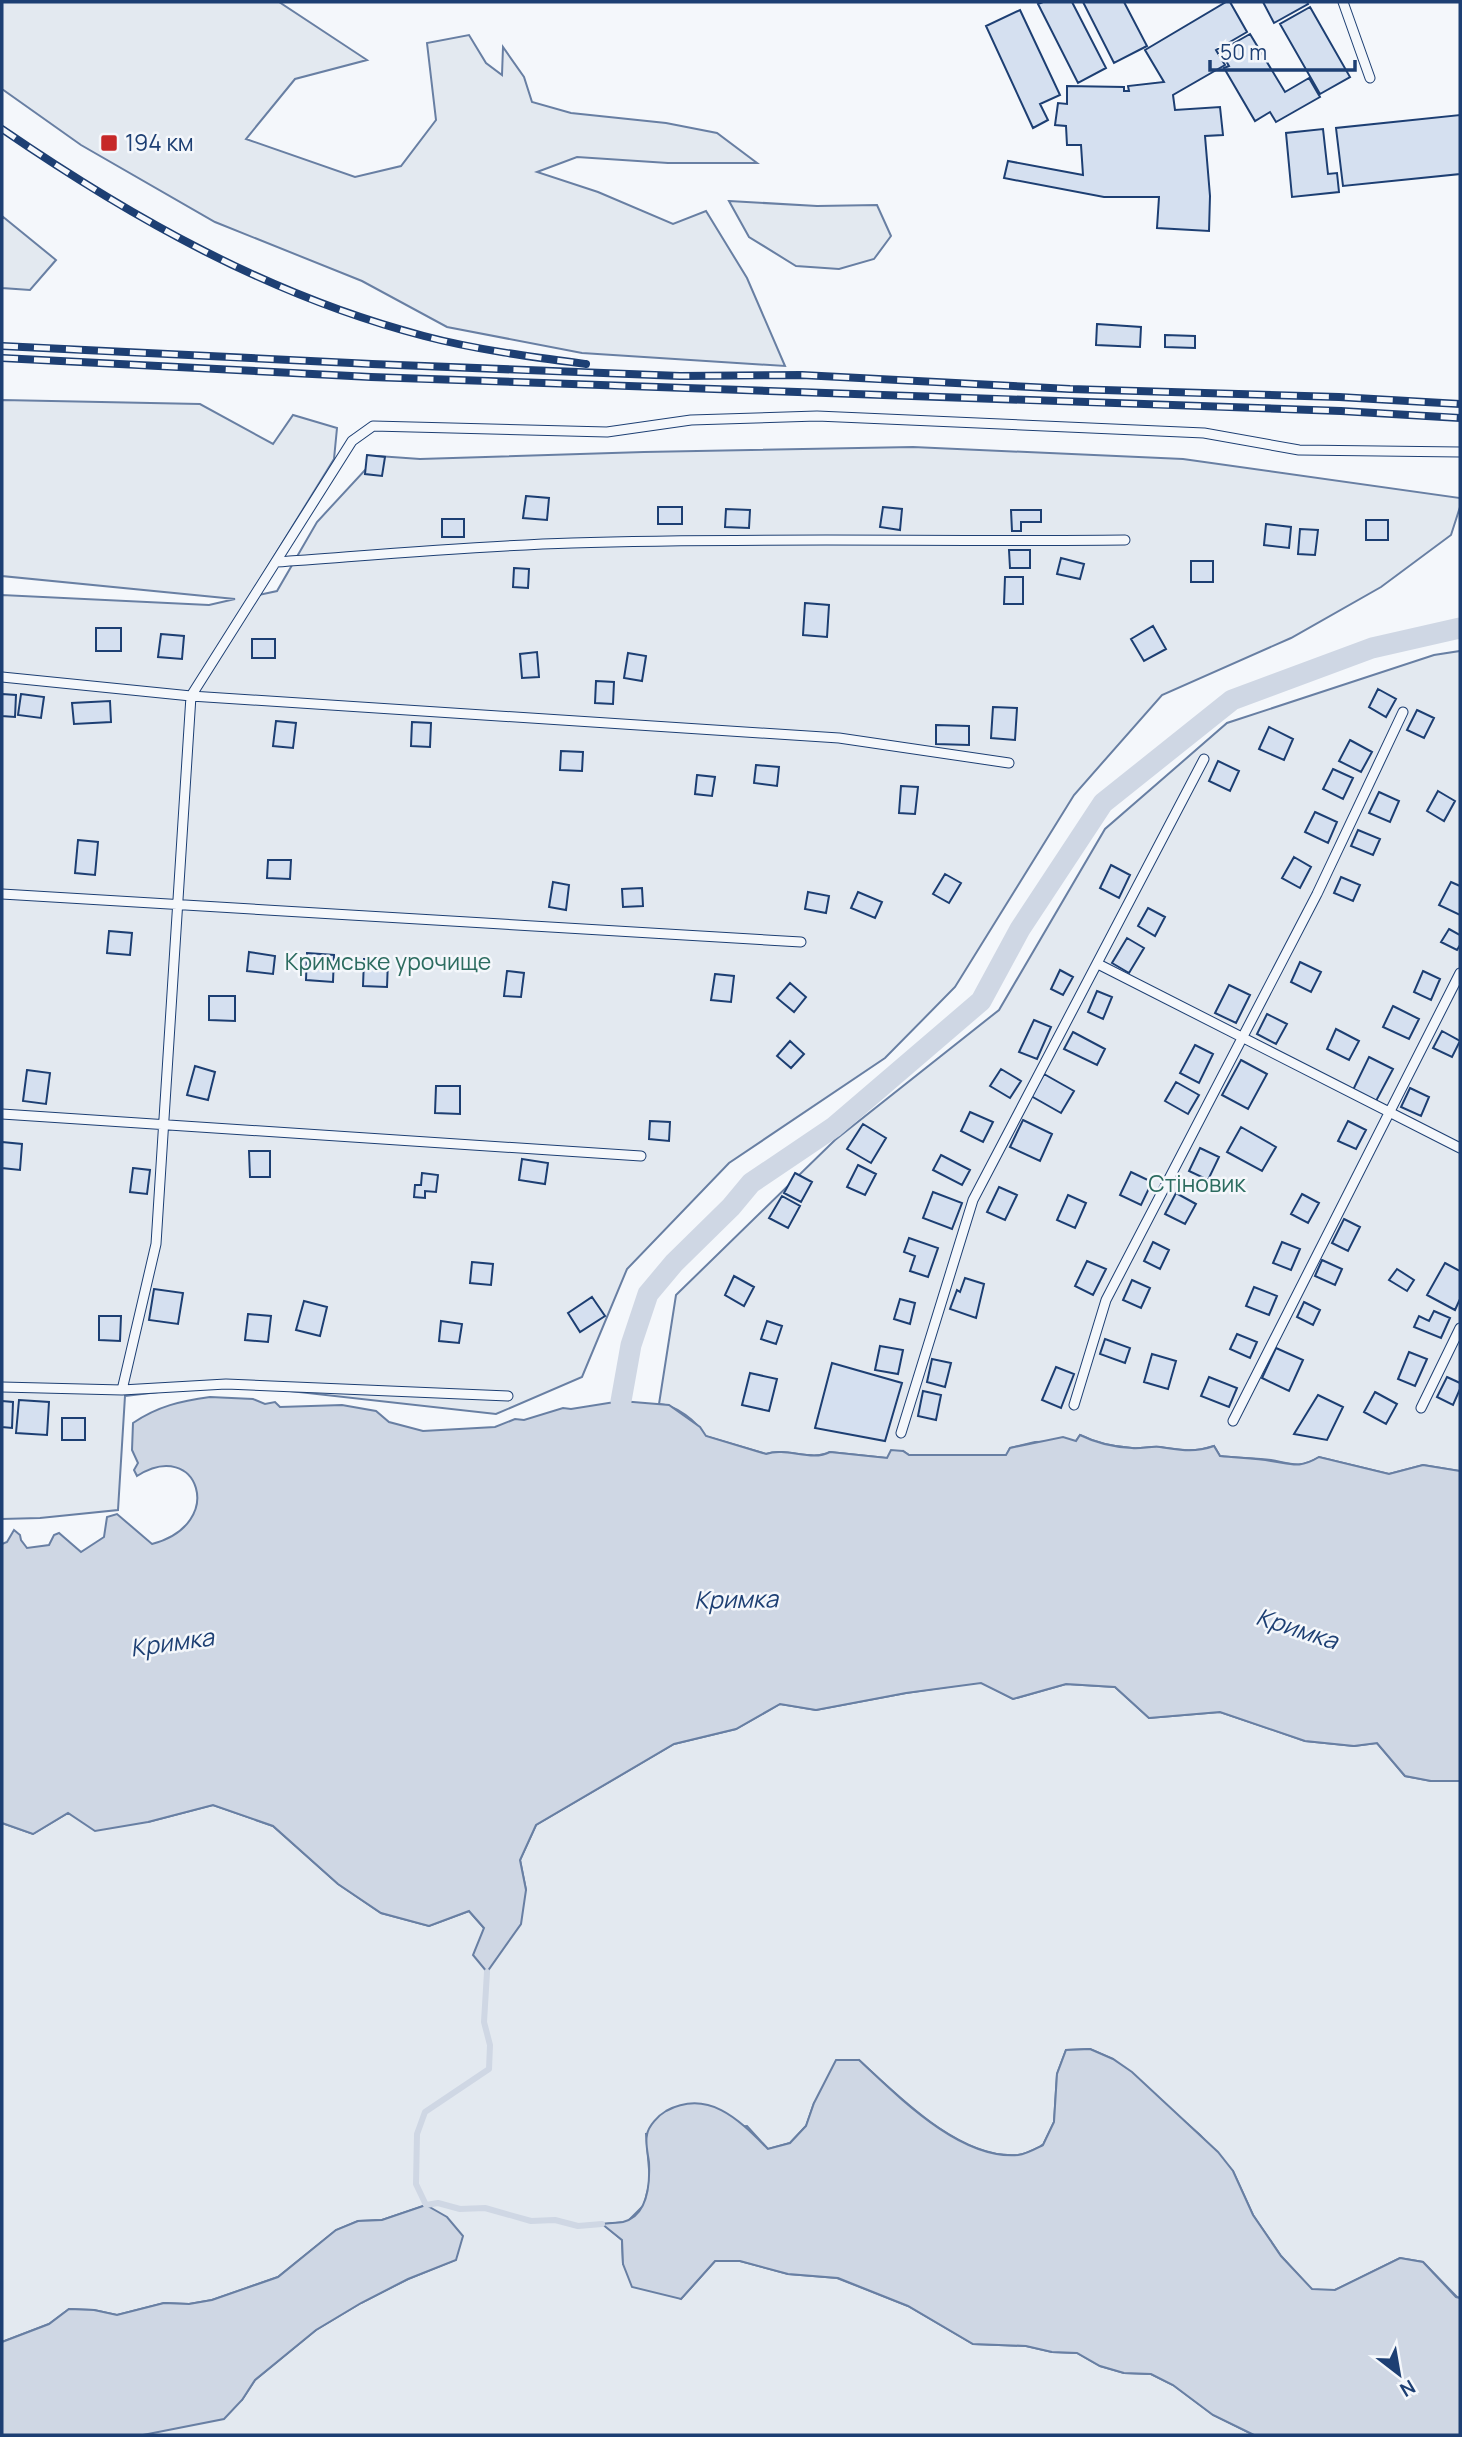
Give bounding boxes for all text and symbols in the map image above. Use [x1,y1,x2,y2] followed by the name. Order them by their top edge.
[1210,28,1355,72] scale bar
[1220,38,1267,66] text: 50 m
[125,126,194,158] place label: 194 км
[99,133,119,153] marker: 194 км
[285,945,491,977] park label: Кримське урочище
[1148,1167,1246,1199] park label: Стіновик
[694,1581,780,1616] water label: Кримка
[1252,1599,1344,1657] water label: Кримка
[128,1619,217,1664] water label: Кримка
[1364,2339,1434,2409] north arrow
[1395,2374,1420,2403] text: N

